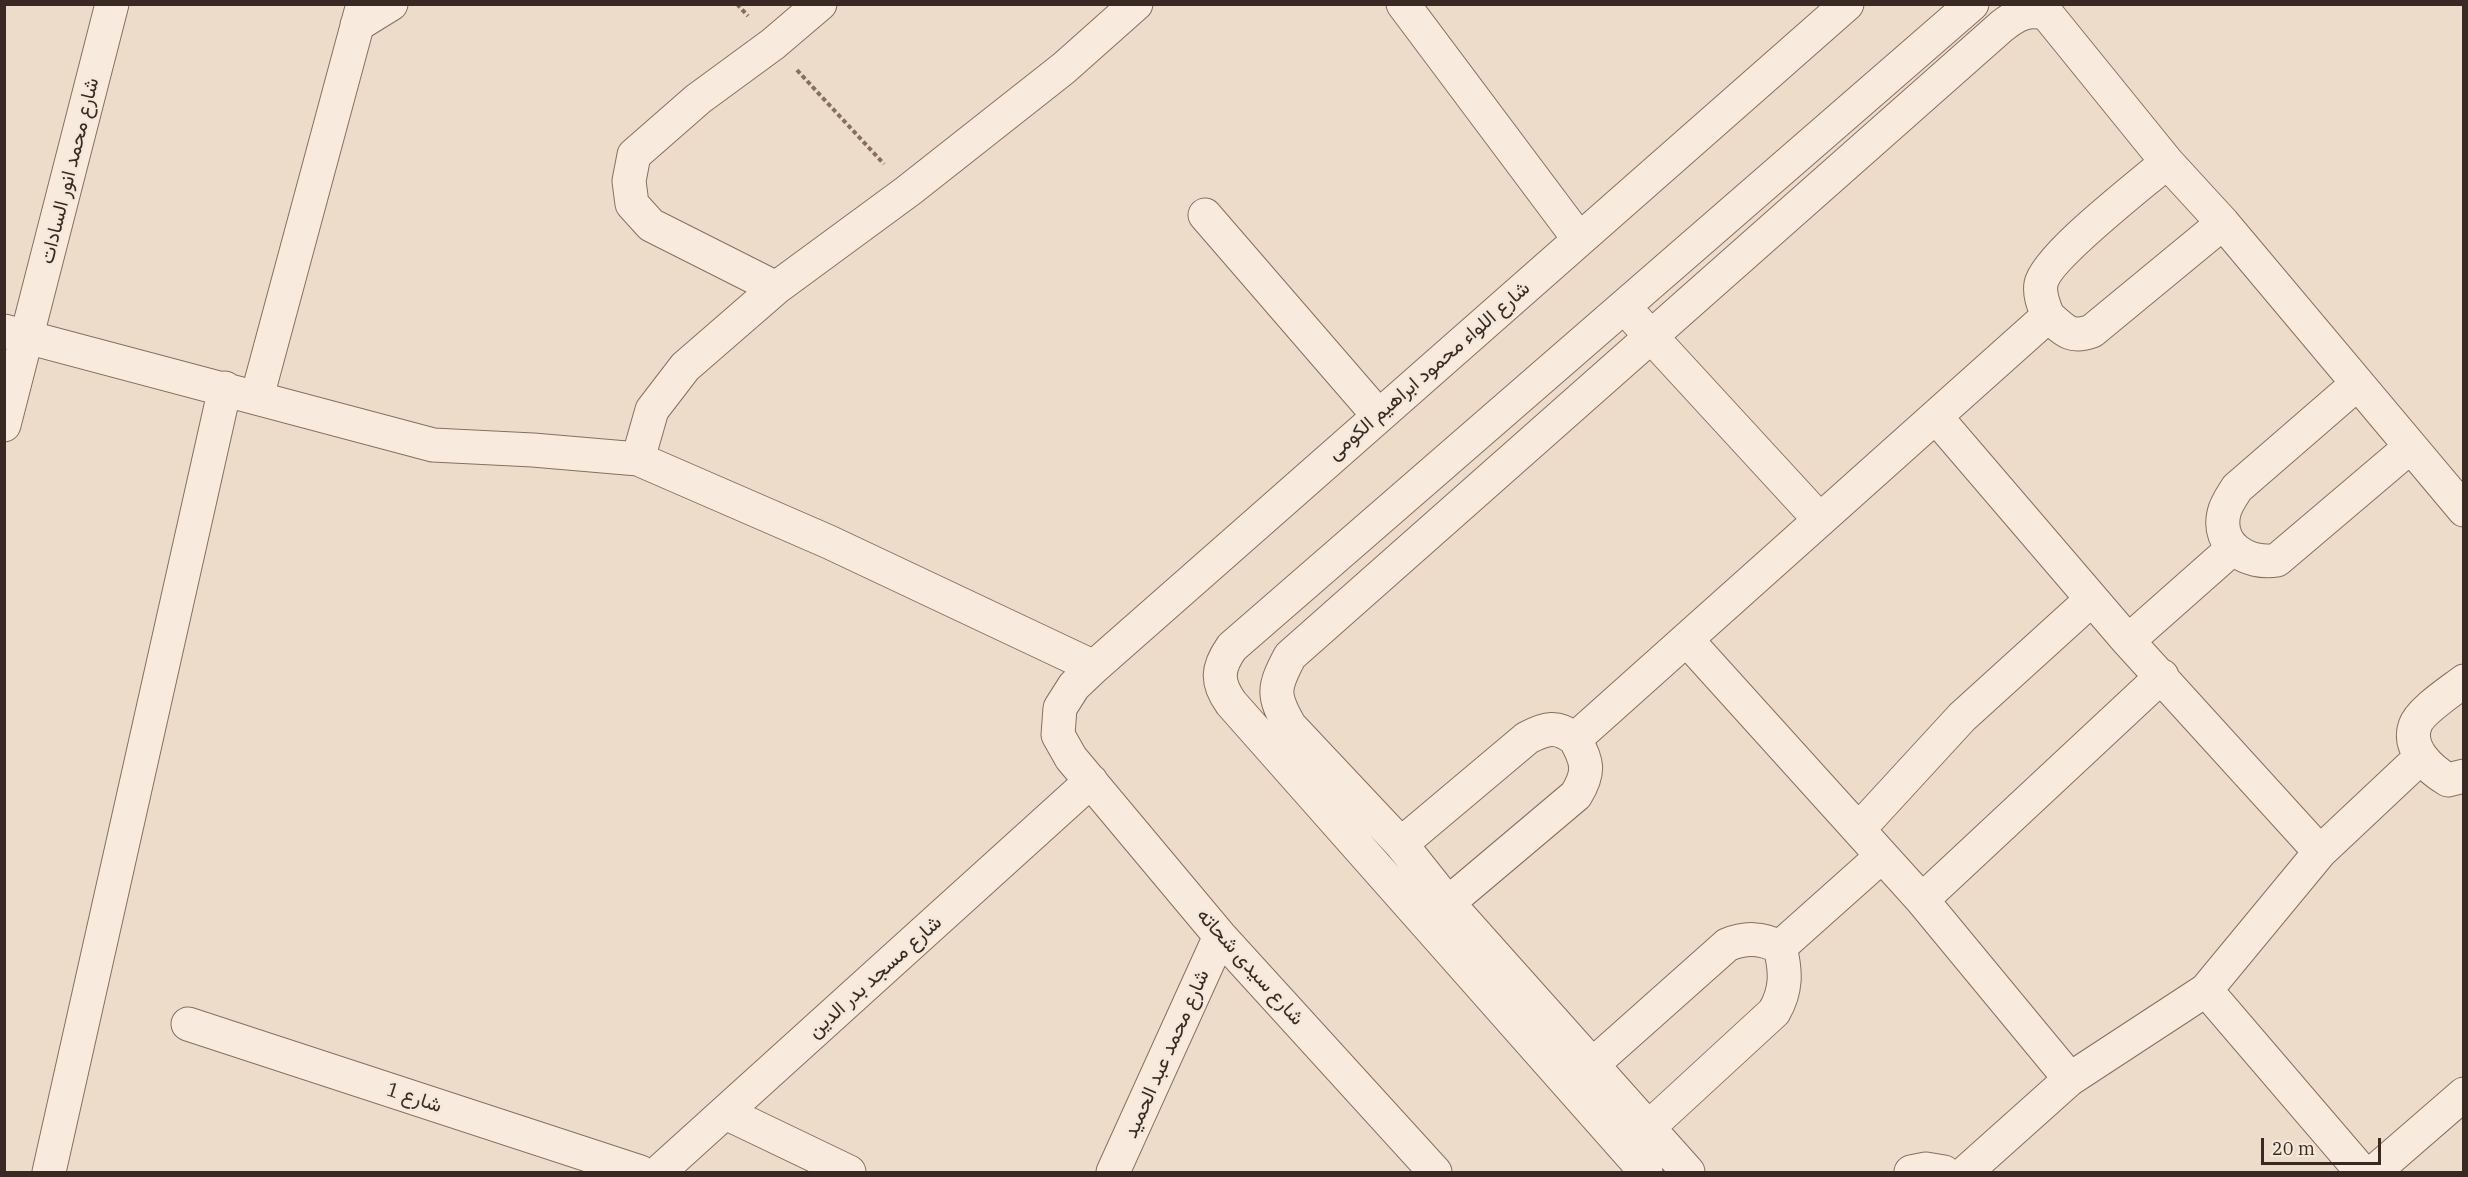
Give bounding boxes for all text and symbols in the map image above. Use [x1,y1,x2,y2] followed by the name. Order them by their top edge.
[35,76,105,266] street label: شارع محمد انور السادات
[1323,277,1535,465] street label: شارع اللواء محمود ابراهيم الكومى
[1191,904,1309,1030] street label: شارع سيدى شحاته
[803,911,947,1043] street label: شارع مسجد بدر الدين
[1119,966,1215,1142] street label: شارع محمد عبد الحميد
[383,1078,445,1118] street label: شارع 1
[2264,1126,2384,1164] scale bar
[2272,1137,2315,1160] text: 20 m

